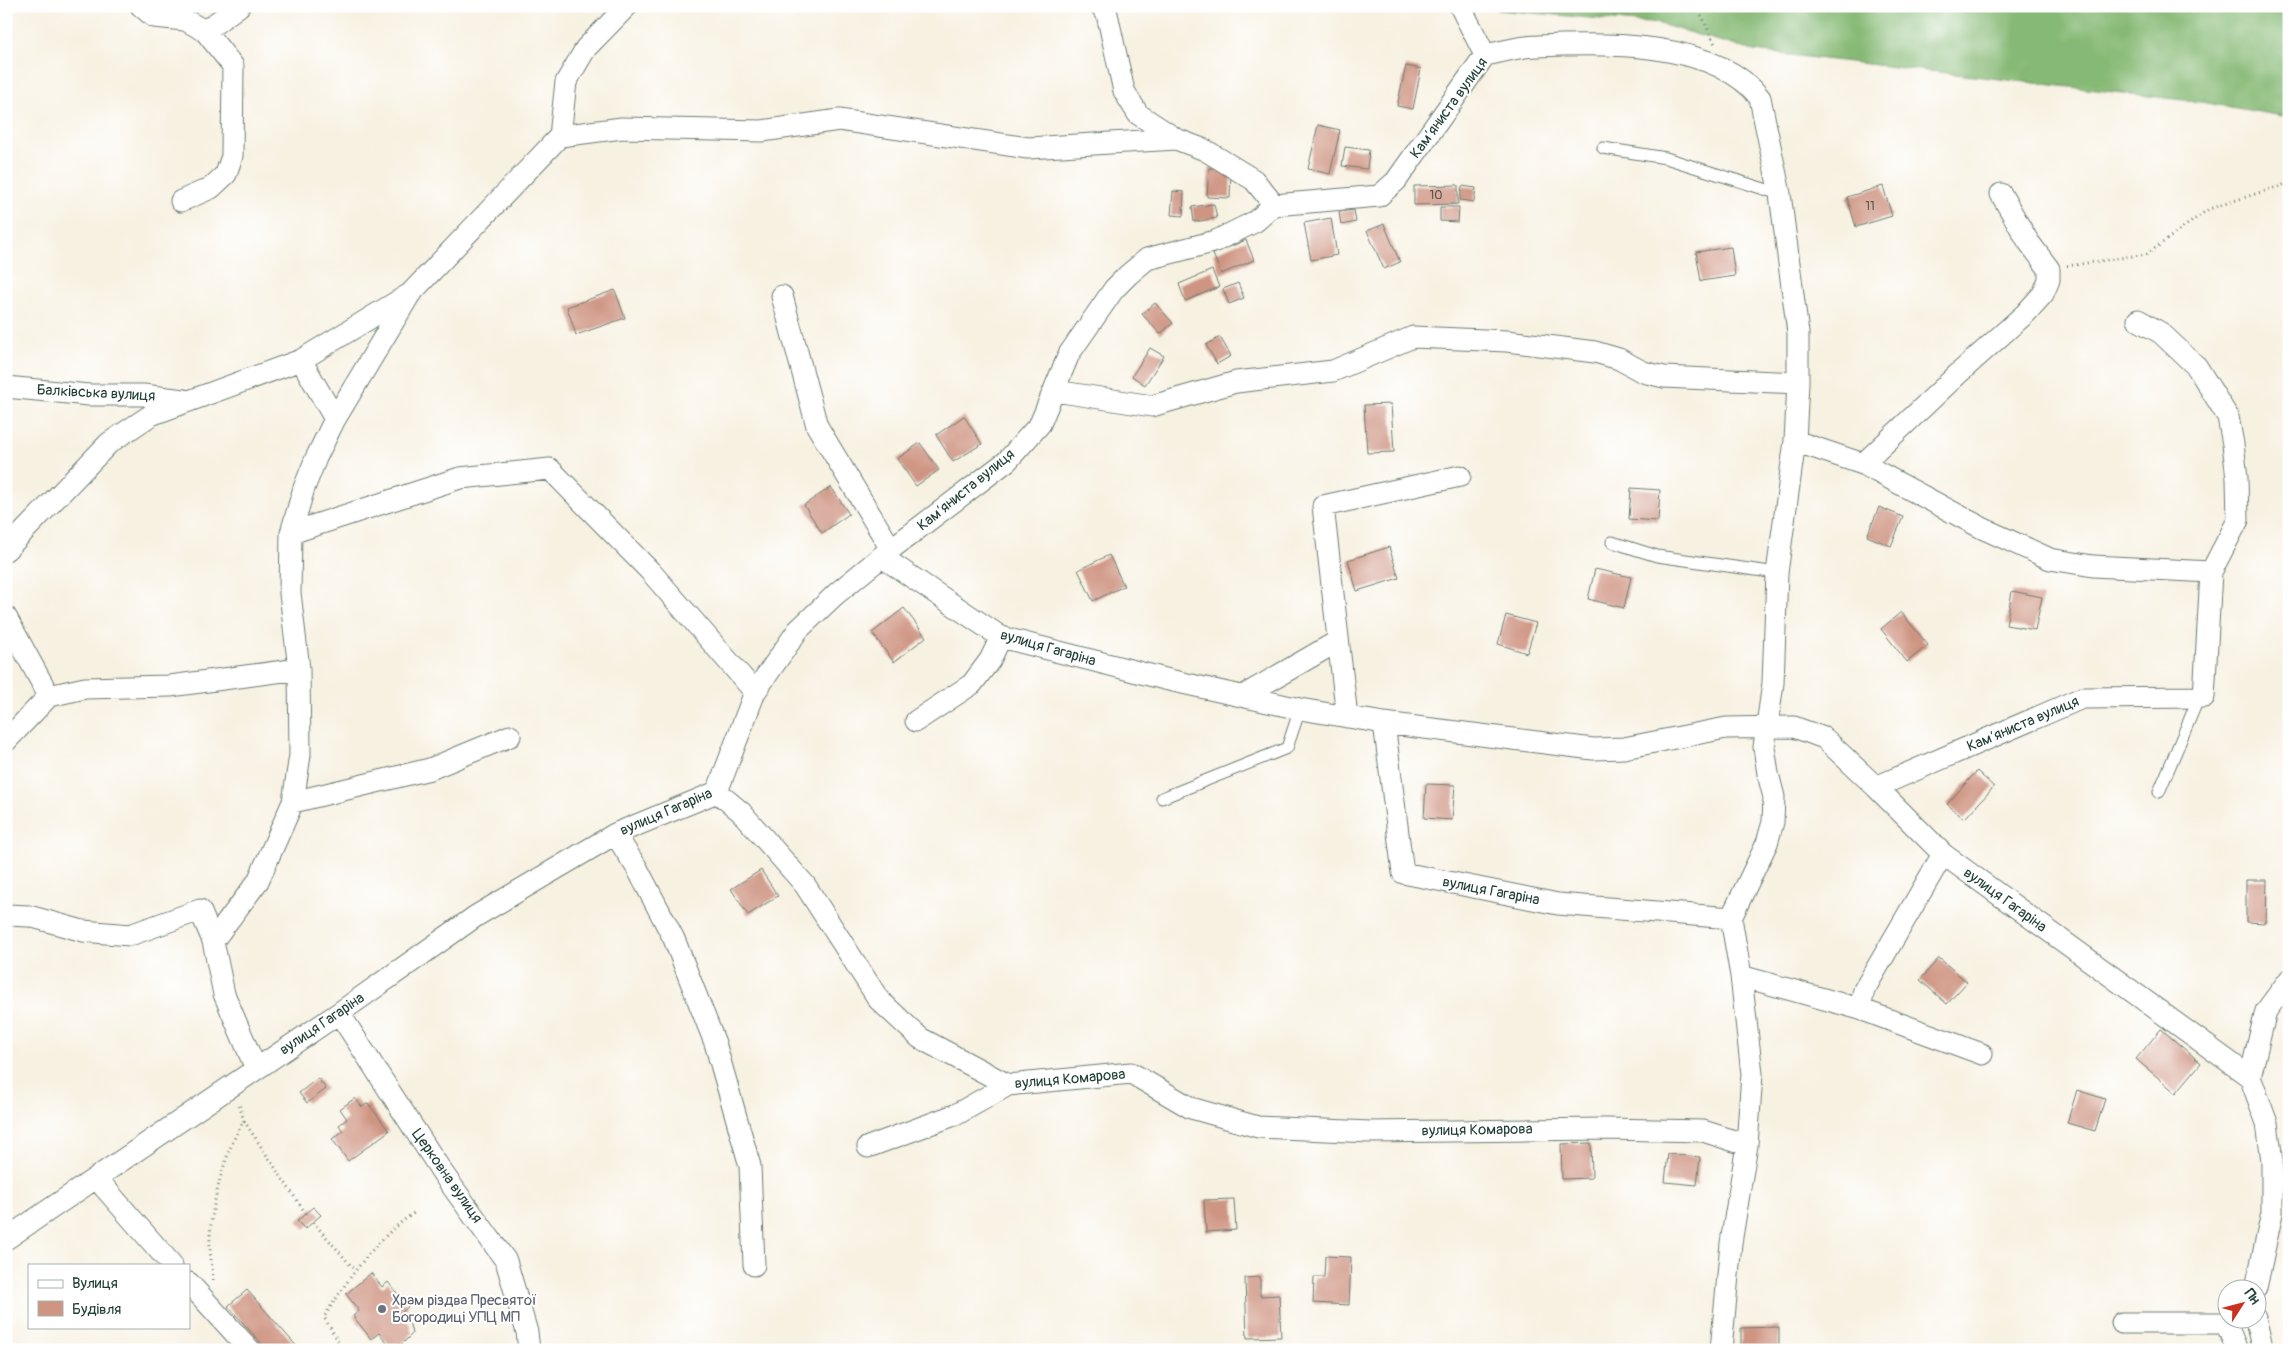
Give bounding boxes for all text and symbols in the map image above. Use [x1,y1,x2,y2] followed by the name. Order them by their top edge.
[1406,54,1492,162] street label: Камʼяниста вулиця
[1430,188,1442,203] house number: 10
[1865,199,1875,214] house number: 11
[36,380,156,406] street label: Балківська вулиця
[913,445,1019,535] street label: Камʼяниста вулиця
[998,625,1098,671] street label: вулиця Гагаріна
[1964,692,2082,756] street label: Камʼяниста вулиця
[617,784,715,840] street label: вулиця Гагаріна
[1960,863,2050,937] street label: вулиця Гагаріна
[1441,872,1541,910] street label: вулиця Гагаріна
[276,989,368,1059] street label: вулиця Гагаріна
[1014,1065,1126,1093] street label: вулиця Комарова
[1421,1120,1533,1140] street label: вулиця Комарова
[407,1125,487,1227] street label: Церковна вулиця
[28,1264,190,1328] legend
[72,1274,118,1293] text: Вулиця
[2218,1278,2268,1328] north arrow
[2241,1285,2264,1308] text: Пн
[392,1291,537,1327] place label: Храм різдва Пресвятої Богородиці УПЦ МП
[72,1300,121,1319] text: Будівля
[376,1303,388,1315] marker: Храм різдва Пресвятої Богородиці УПЦ МП

